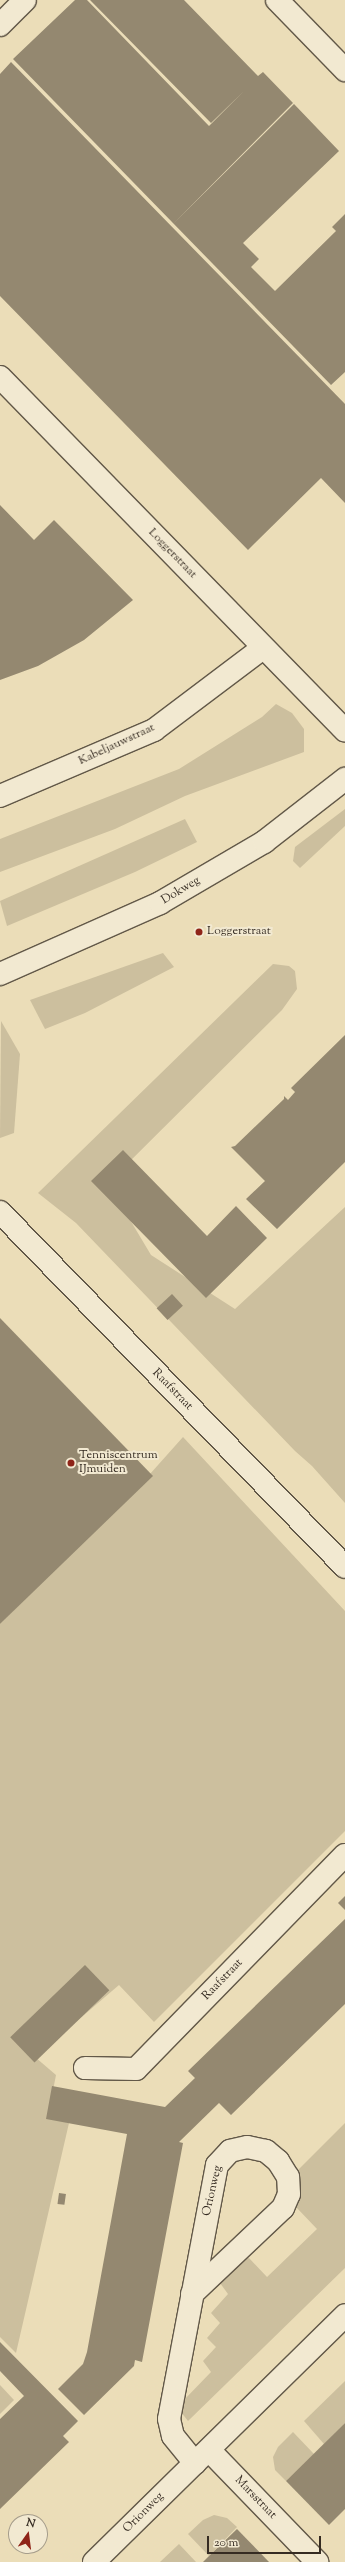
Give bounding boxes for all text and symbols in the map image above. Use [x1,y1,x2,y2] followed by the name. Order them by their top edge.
[145,526,199,582] street label: Loggerstraat
[77,721,157,769] street label: Kabeljauwstraat
[159,874,203,908] street label: Dokweg
[207,925,271,939] place label: Loggerstraat
[194,927,204,937] marker: Loggerstraat
[149,1366,195,1414] street label: Raafstraat
[79,1449,158,1477] place label: Tenniscentrum IJmuiden
[66,1458,76,1468] marker: Tenniscentrum IJmuiden
[200,1956,246,2004] street label: Raafstraat
[200,2164,226,2218] street label: Orionweg
[231,2474,279,2522] street label: Marsstraat
[121,2490,167,2536] street label: Orionweg
[8,2514,48,2554] north arrow
[24,2515,37,2532] text: N
[209,2528,323,2554] scale bar
[214,2534,238,2552] text: 20 m

